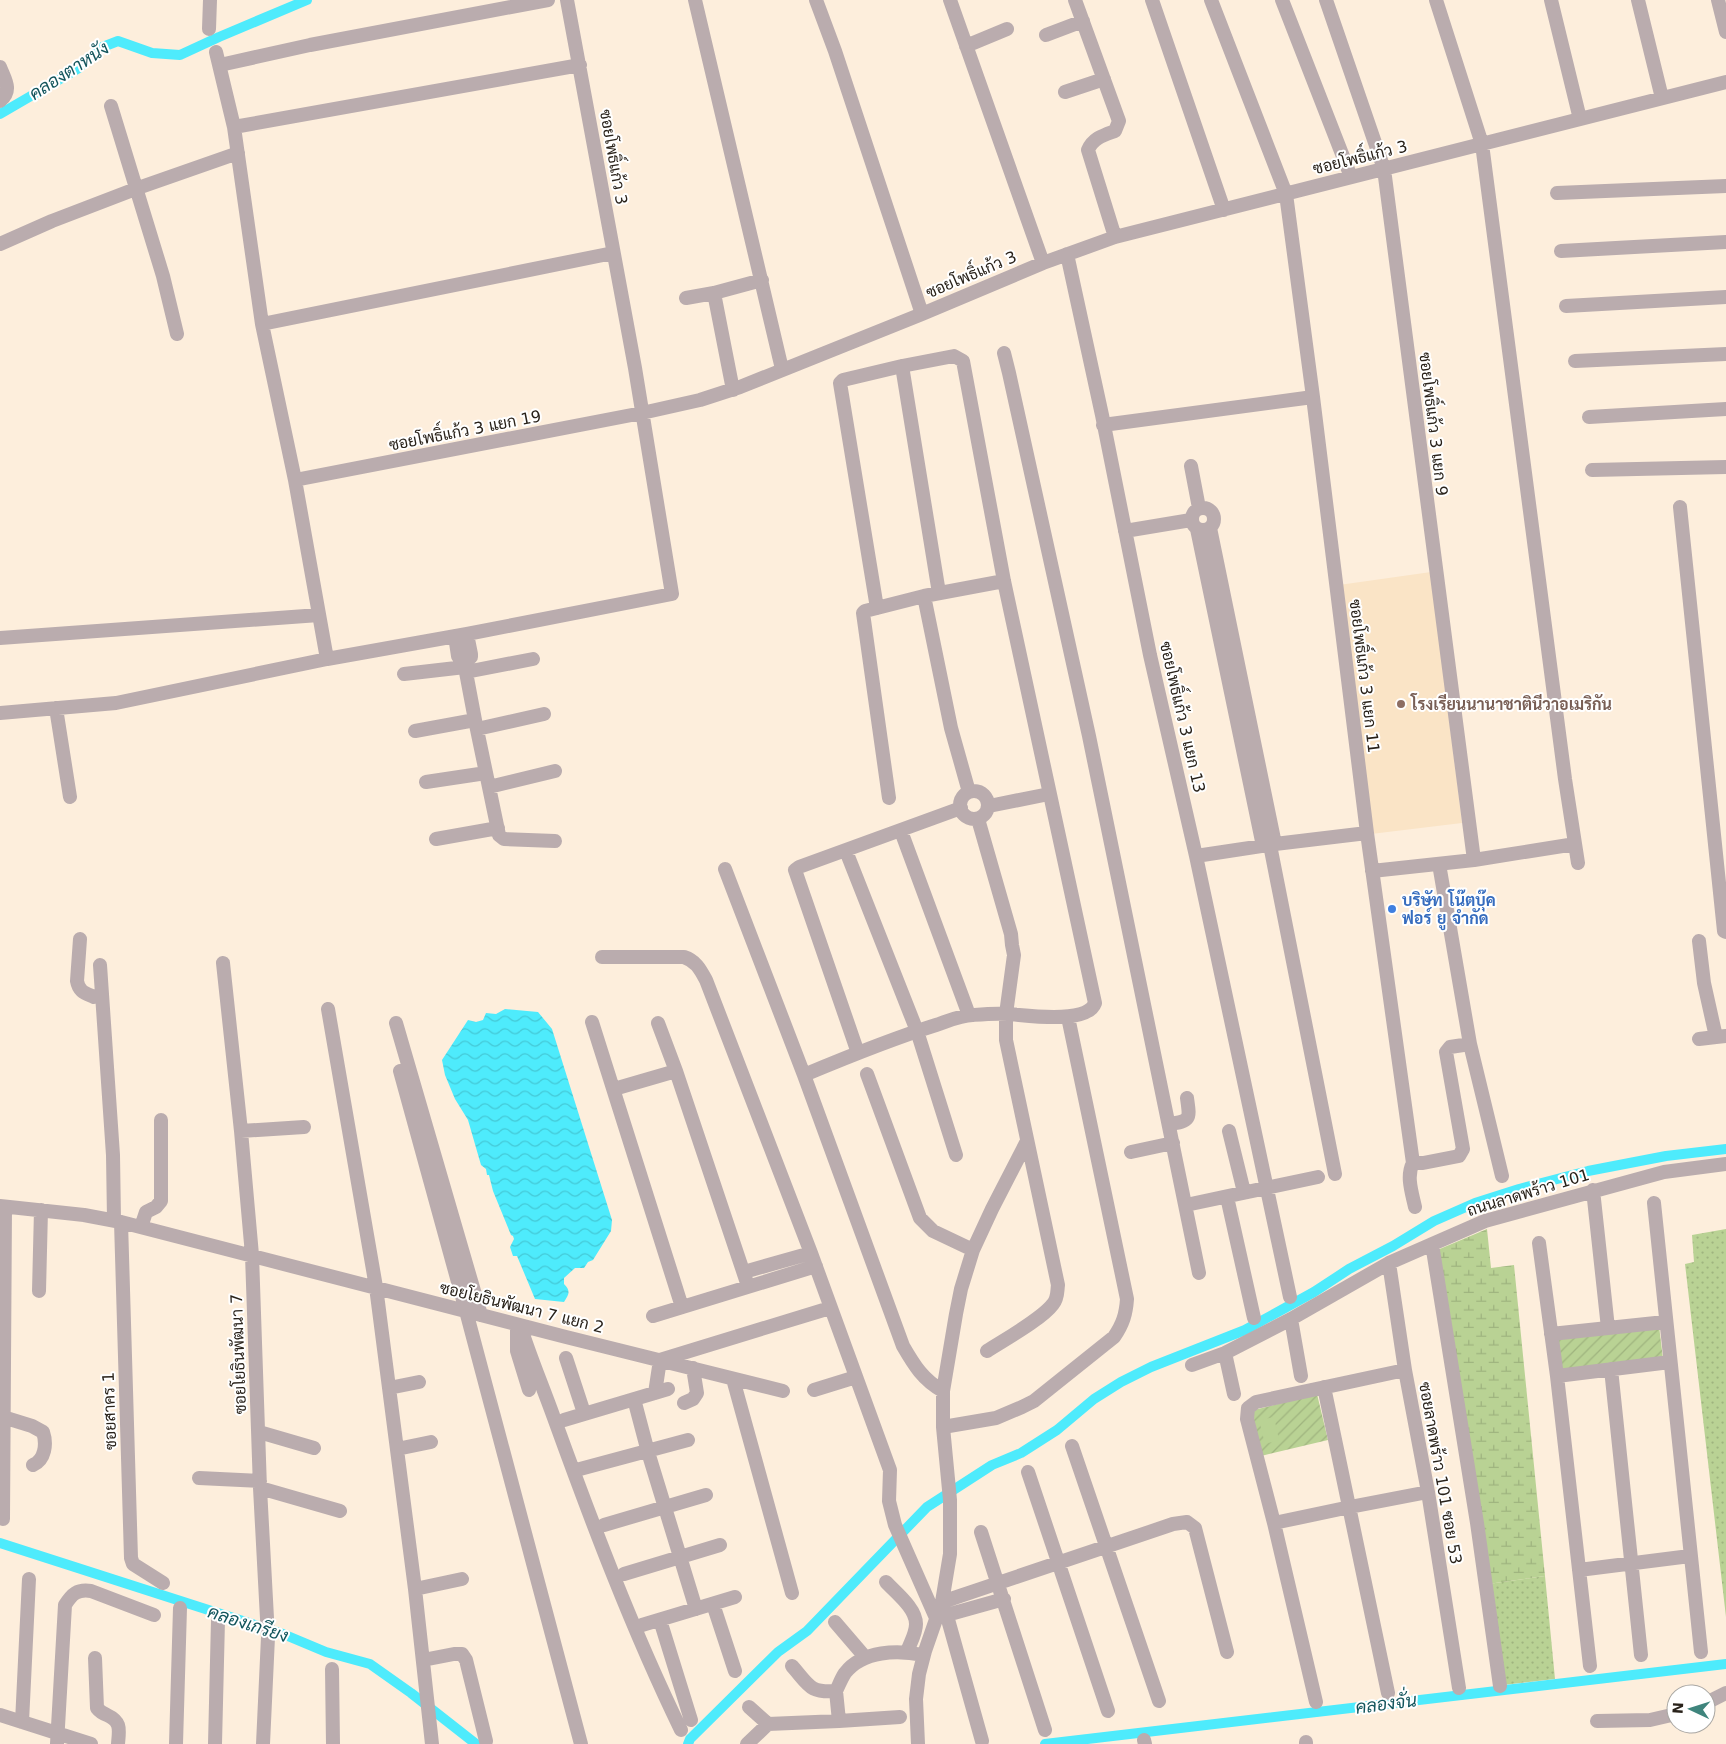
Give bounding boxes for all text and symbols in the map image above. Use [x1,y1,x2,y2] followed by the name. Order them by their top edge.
[25,37,113,104] water label: คลองตาหนัง
[596,107,636,206] street label: ซอยโพธิ์แก้ว 3
[1310,131,1409,178] street label: ซอยโพธิ์แก้ว 3
[921,242,1019,302] street label: ซอยโพธิ์แก้ว 3
[1415,351,1457,497] street label: ซอยโพธิ์แก้ว 3 แยก 9
[386,401,543,455] street label: ซอยโพธิ์แก้ว 3 แยก 19
[1346,597,1389,754] street label: ซอยโพธิ์แก้ว 3 แยก 11
[1156,638,1214,795] street label: ซอยโพธิ์แก้ว 3 แยก 13
[1410,693,1612,714] place label: โรงเรียนนานาชาตินีวาอเมริกัน
[1395,698,1407,710] marker: โรงเรียนนานาชาตินีวาอเมริกัน
[1402,889,1496,931] place label: บริษัท โน๊ตบุ๊ค ฟอร์ ยู จำกัด
[1386,903,1398,915] marker: บริษัท โน๊ตบุ๊ค ฟอร์ ยู จำกัด
[1464,1164,1592,1220] street label: ถนนลาดพร้าว 101
[438,1276,606,1337] street label: ซอยโยธินพัฒนา 7 แยก 2
[225,1293,250,1415] street label: ซอยโยธินพัฒนา 7
[99,1372,120,1450] street label: ซอยสาคร 1
[1415,1380,1467,1566] street label: ซอยลาดพร้าว 101 ซอย 53
[205,1599,292,1646] water label: คลองเกรียง
[1666,1684,1716,1734] north arrow
[1354,1685,1418,1718] water label: คลองจั่น
[1670,1702,1686,1714] text: N

